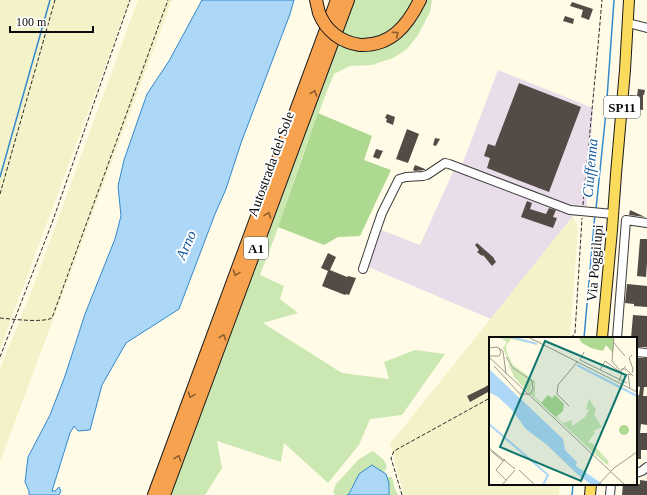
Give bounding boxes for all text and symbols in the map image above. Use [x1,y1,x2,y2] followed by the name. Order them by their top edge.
[10,8,93,34] scale bar
[16,15,47,29] text: 100 m
[391,31,398,38] one-way arrow
[309,89,317,96] one-way arrow
[604,96,640,118] road number: SP11
[245,110,297,218] street label: Autostrada del Sole
[579,138,601,198] water label: Ciuffenna
[264,211,272,218] one-way arrow
[584,224,606,302] street label: Via Poggilupi
[172,228,200,263] water label: Arno
[244,237,268,259] road number: A1
[232,269,240,276] one-way arrow
[219,333,227,340] one-way arrow
[489,337,637,485] inset map
[187,391,195,398] one-way arrow
[173,455,182,462] one-way arrow

